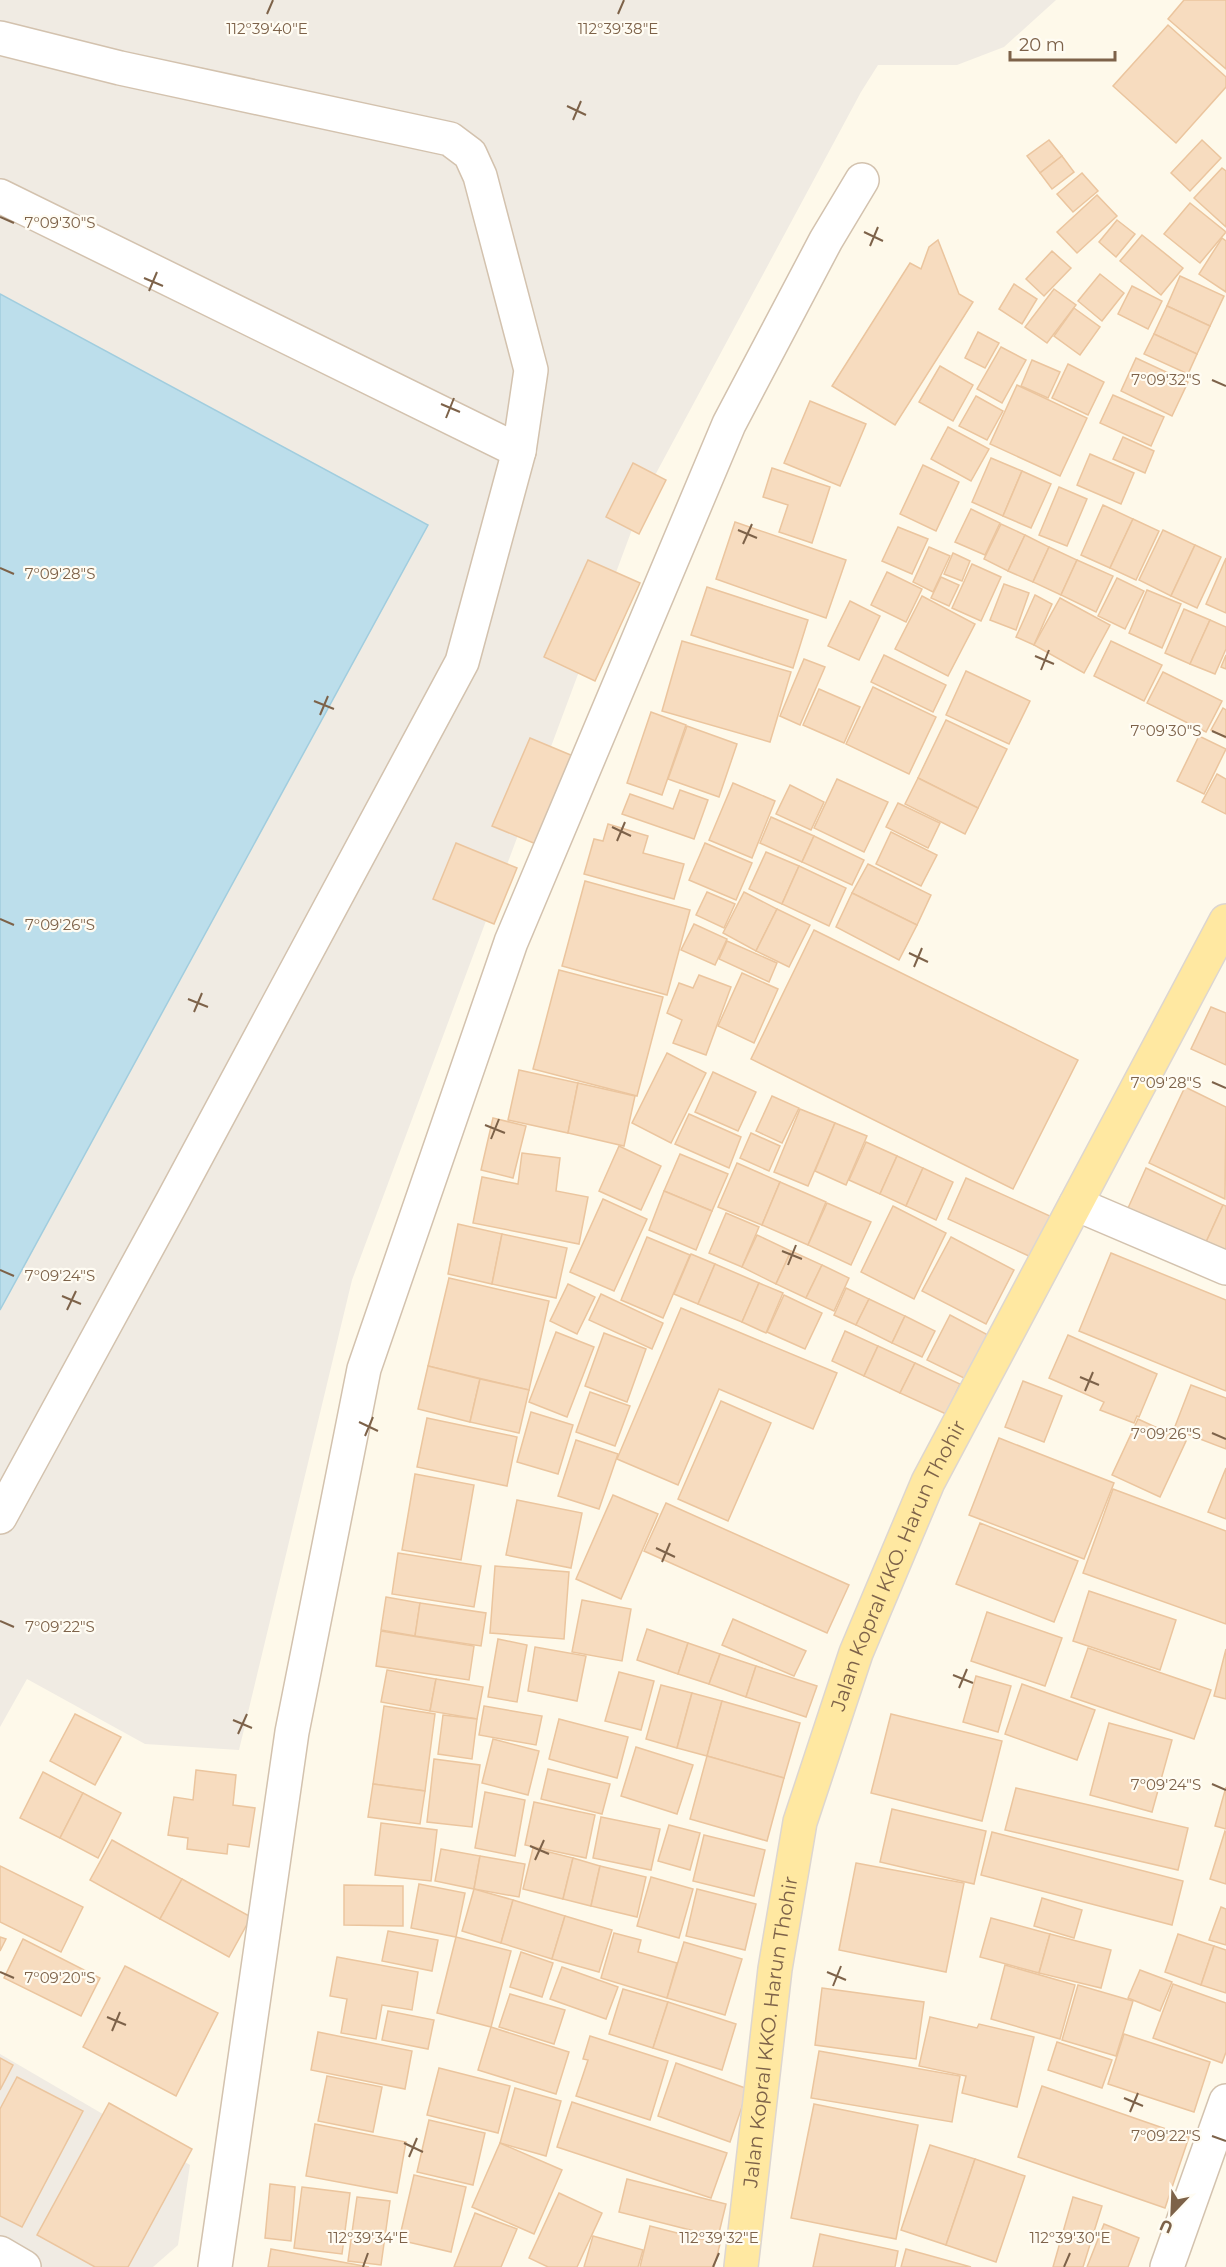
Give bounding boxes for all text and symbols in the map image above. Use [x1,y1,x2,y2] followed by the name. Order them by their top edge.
[226,19,308,38] text: 112°39'40"E
[578,19,658,38] text: 112°39'38"E
[1010,24,1115,62] scale bar
[1019,34,1065,56] text: 20 m
[24,213,96,232] text: 7°09'30"S
[1131,370,1201,389] text: 7°09'32"S
[25,564,95,583] text: 7°09'28"S
[1130,721,1202,740] text: 7°09'30"S
[25,915,95,934] text: 7°09'26"S
[1131,1073,1201,1092] text: 7°09'28"S
[25,1266,95,1285] text: 7°09'24"S
[825,1416,971,1715] street label: Jalan Kopral KKO. Harun Thohir
[1131,1424,1201,1443] text: 7°09'26"S
[25,1617,95,1636] text: 7°09'22"S
[1131,1775,1201,1794] text: 7°09'24"S
[738,1874,803,2190] street label: Jalan Kopral KKO. Harun Thohir
[24,1968,96,1987] text: 7°09'20"S
[1131,2126,1201,2145] text: 7°09'22"S
[1142,2183,1202,2243] north arrow
[1157,2215,1176,2238] text: U
[328,2228,408,2247] text: 112°39'34"E
[679,2228,759,2247] text: 112°39'32"E
[1029,2228,1111,2247] text: 112°39'30"E

